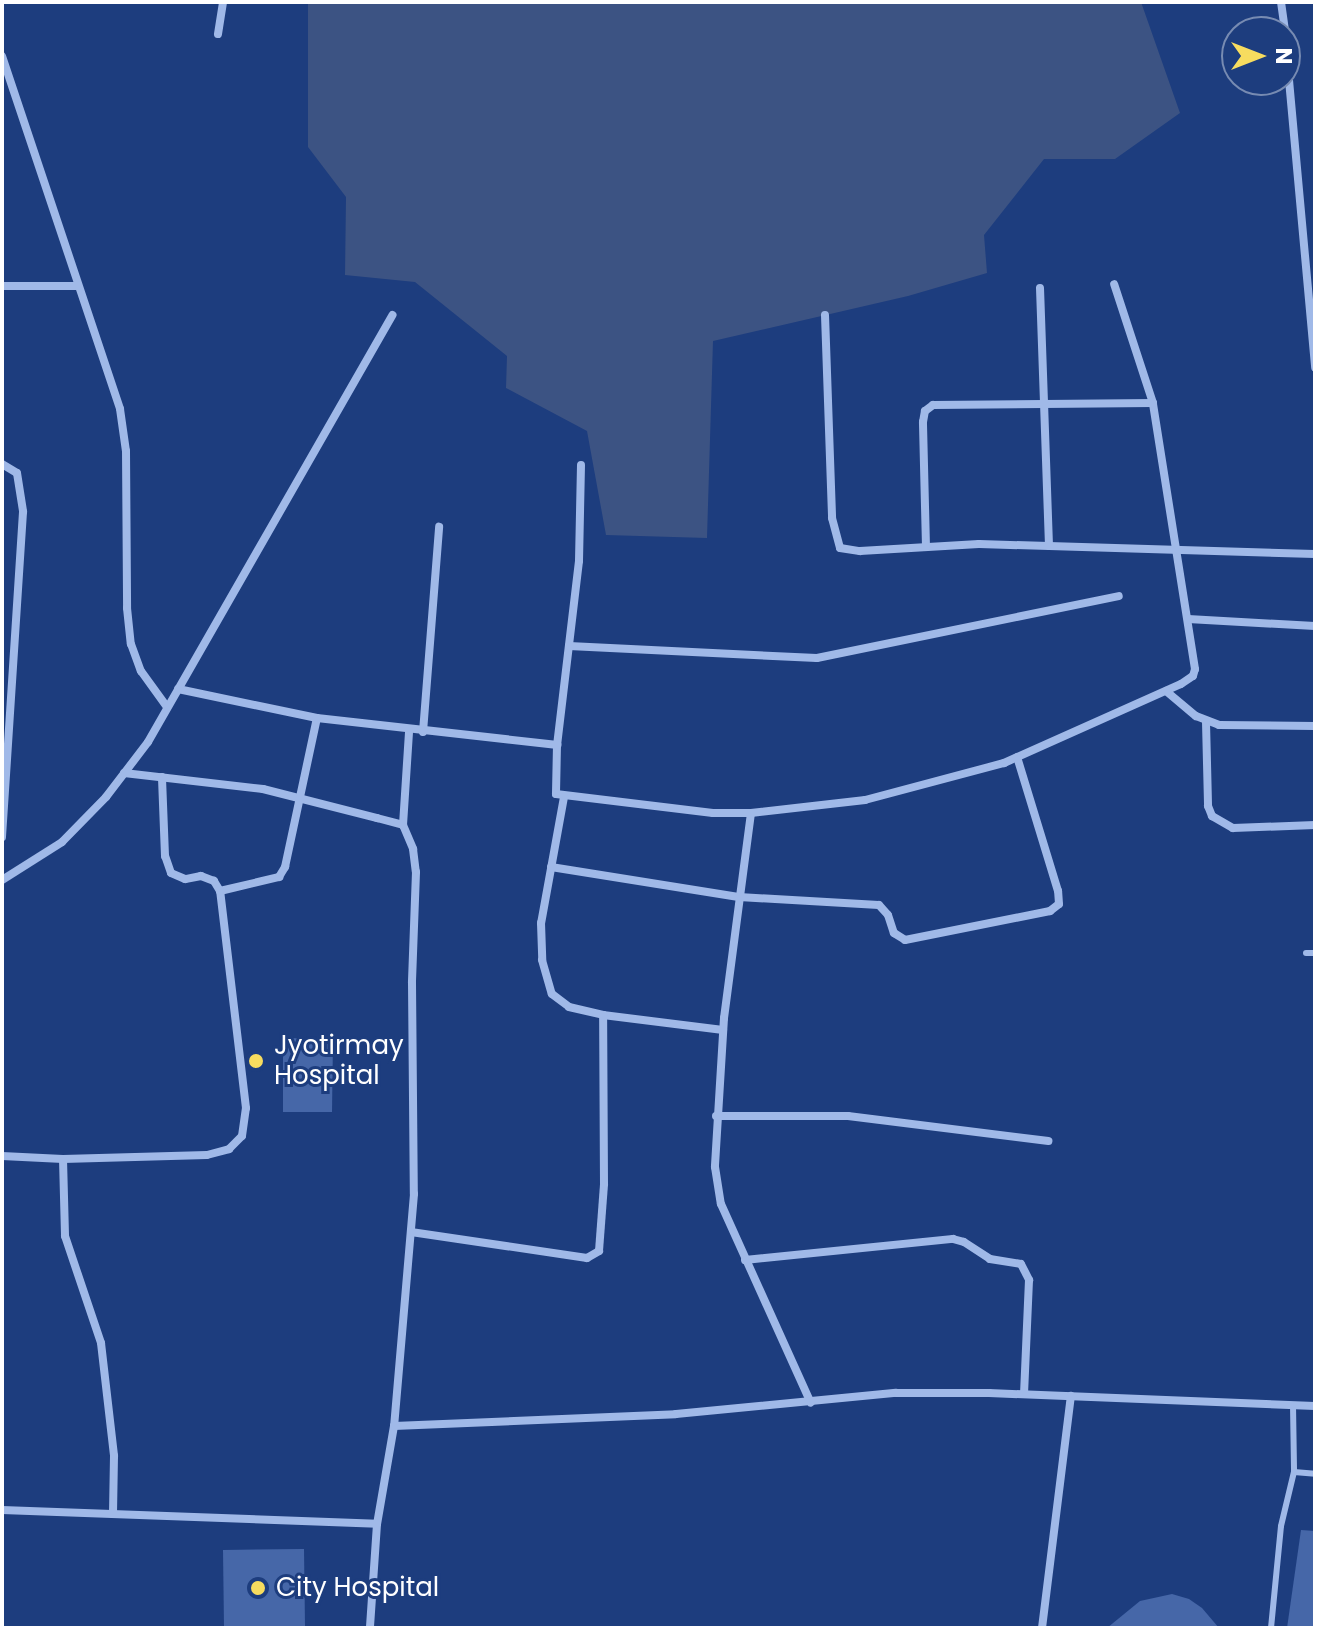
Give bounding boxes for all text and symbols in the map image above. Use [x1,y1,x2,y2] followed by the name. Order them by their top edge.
[1221,16,1301,96] north arrow
[1268,48,1299,64] text: N
[274,1030,404,1092] place label: Jyotirmay Hospital
[245,1050,267,1072] marker: Jyotirmay Hospital
[276,1572,439,1604] place label: City Hospital
[247,1577,269,1599] marker: City Hospital

